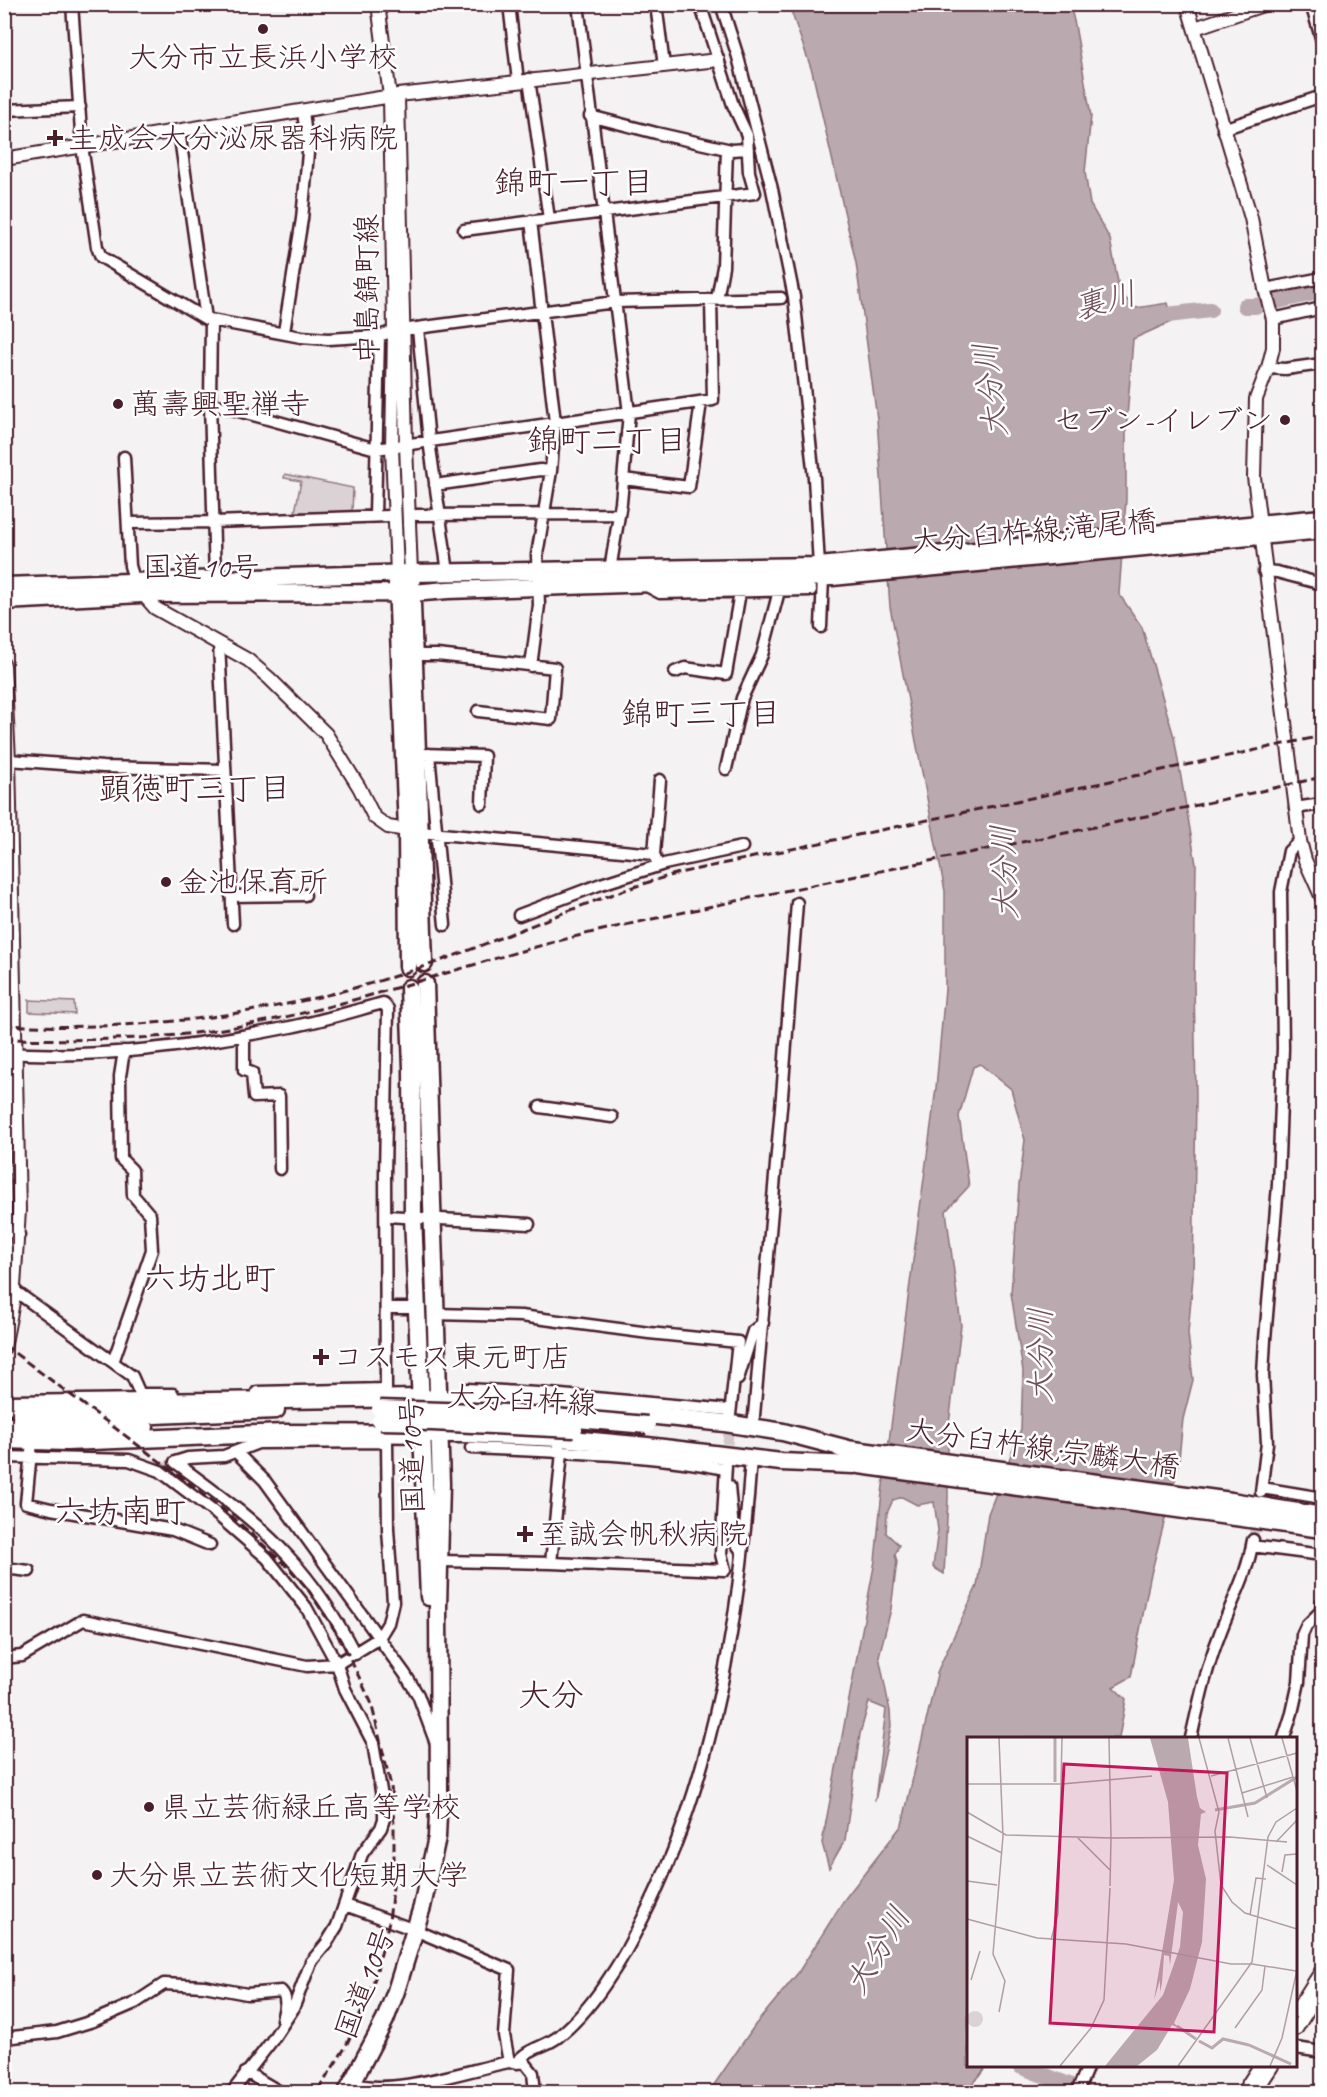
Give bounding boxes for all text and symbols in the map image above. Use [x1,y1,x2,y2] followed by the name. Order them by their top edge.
[256,22,270,36] marker: 大分市立長浜小学校
[128,38,398,76] place label: 大分市立長浜小学校
[68,119,398,157] place label: 圭成会大分泌尿器科病院
[46,129,64,147] marker: 圭成会大分泌尿器科病院
[494,162,654,203] district label: 錦町一丁目
[348,214,386,364] street label: 中島錦町線
[1069,272,1141,329] water label: 裏川
[964,340,1017,440] water label: 大分川
[130,385,310,423] place label: 萬壽興聖禅寺
[111,397,125,411] marker: 萬壽興聖禅寺
[1053,401,1273,439] place label: セブン-イレブン
[1278,413,1292,427] marker: セブン-イレブン
[527,420,687,461] district label: 錦町二丁目
[910,501,1158,561] street label: 大分臼杵線;滝尾橋
[143,548,260,586] street label: 国道10号
[621,693,781,734] district label: 錦町三丁目
[99,768,291,809] district label: 顕徳町三丁目
[982,823,1027,921] water label: 大分川
[178,863,328,901] place label: 金池保育所
[159,875,173,889] marker: 金池保育所
[144,1257,276,1299] district label: 六坊北町
[1020,1307,1061,1403] water label: 大分川
[333,1338,571,1376] place label: コスモス東元町店
[314,1350,328,1364] marker: コスモス東元町店
[446,1377,598,1423] street label: 大分臼杵線
[392,1397,432,1515] street label: 国道10号
[904,1410,1182,1486] street label: 大分臼杵線;宗麟大橋
[54,1490,186,1532] district label: 六坊南町
[538,1515,748,1553] place label: 至誠会帆秋病院
[516,1525,534,1543] marker: 至誠会帆秋病院
[518,1674,584,1716] district label: 大分
[967,1737,1297,2067] inset map
[161,1788,461,1826] place label: 県立芸術緑丘高等学校
[142,1800,156,1814] marker: 県立芸術緑丘高等学校
[109,1856,469,1894] place label: 大分県立芸術文化短期大学
[90,1868,104,1882] marker: 大分県立芸術文化短期大学
[835,1899,920,2002] water label: 大分川
[326,1922,404,2044] street label: 国道10号

